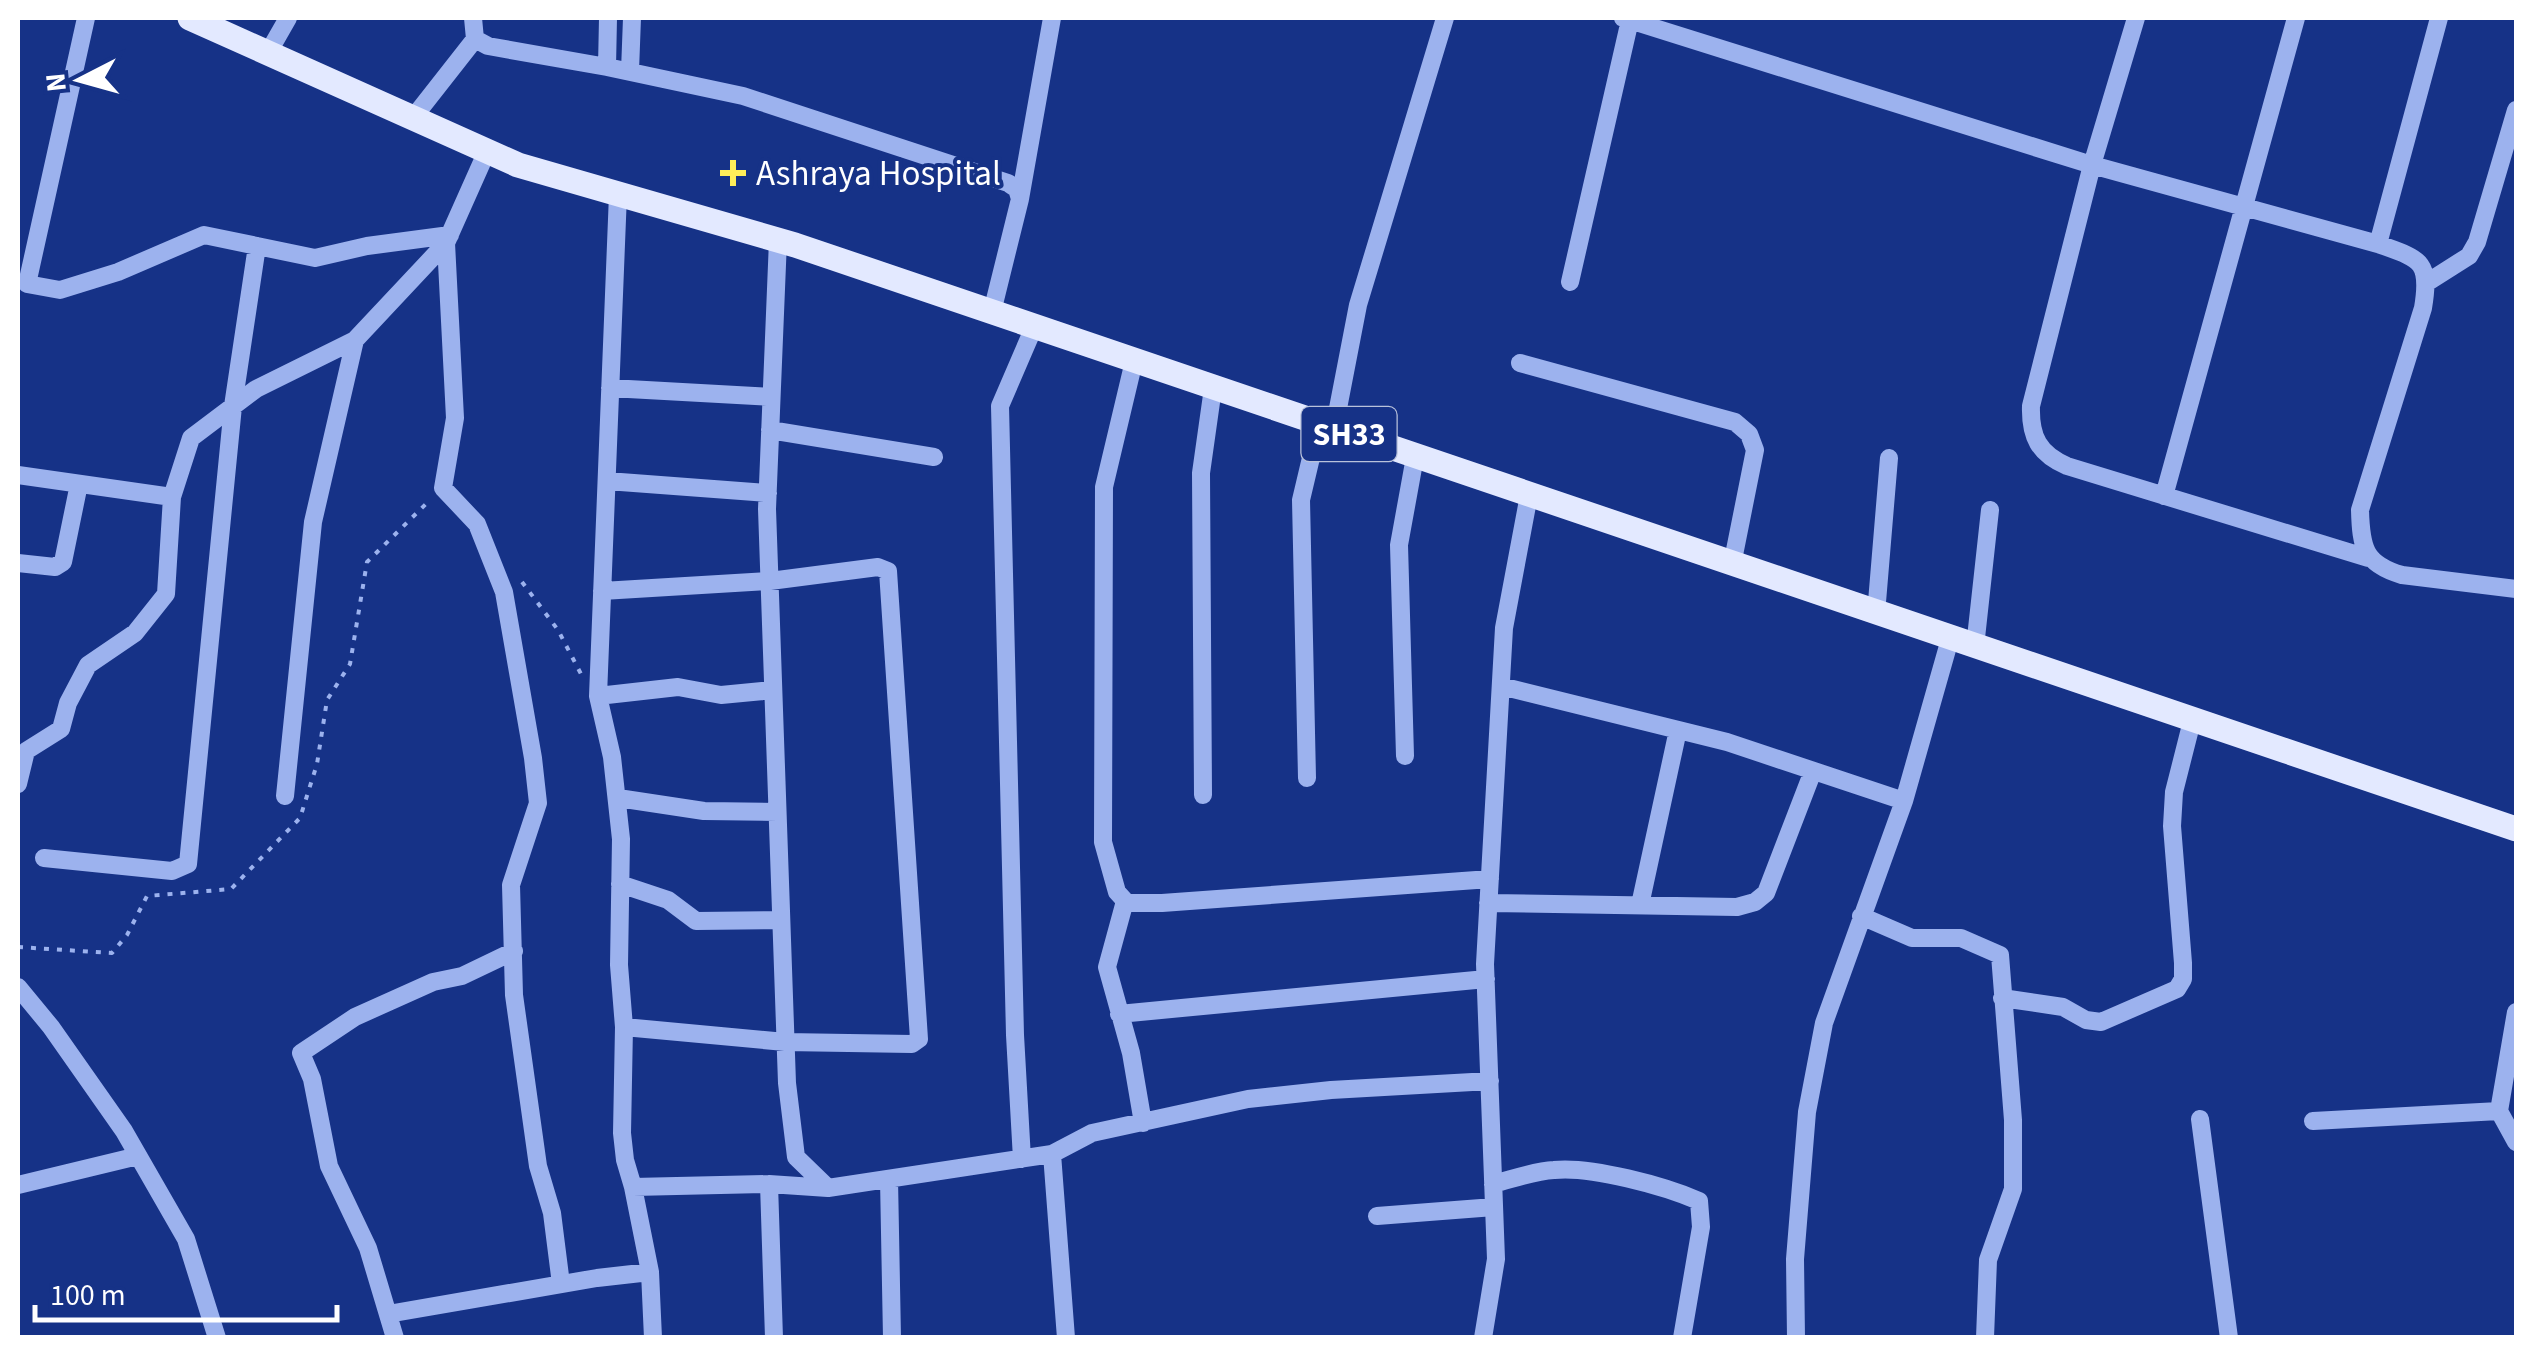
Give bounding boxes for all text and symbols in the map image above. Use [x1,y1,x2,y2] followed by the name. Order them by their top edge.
[30,30,130,130] north arrow
[35,71,77,94] text: N
[756,149,1001,199] place label: Ashraya Hospital
[720,160,746,186] marker: Ashraya Hospital
[1302,407,1396,461] road number: SH33
[35,1260,338,1322] scale bar
[50,1274,126,1317] text: 100 m

